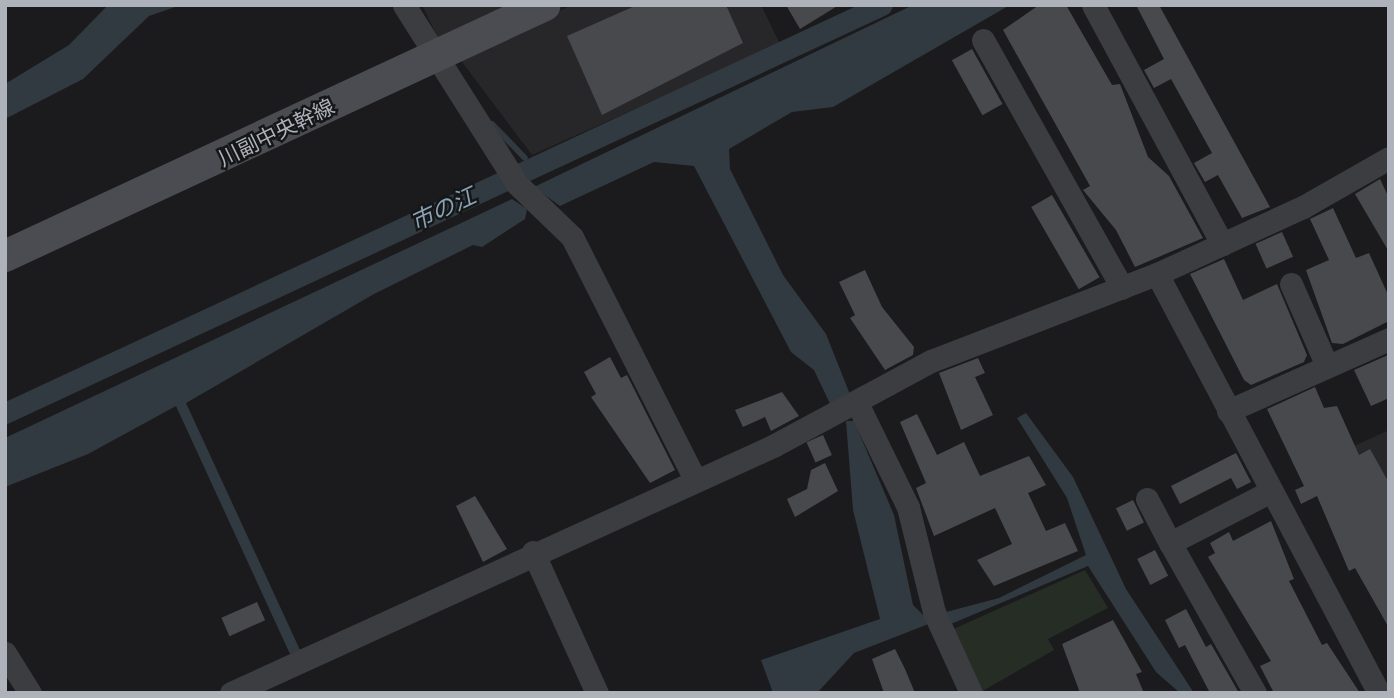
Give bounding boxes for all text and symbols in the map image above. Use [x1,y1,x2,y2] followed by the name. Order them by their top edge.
[214,93,338,171] street label: 川副中央幹線
[406,182,480,236] water label: 市の江

